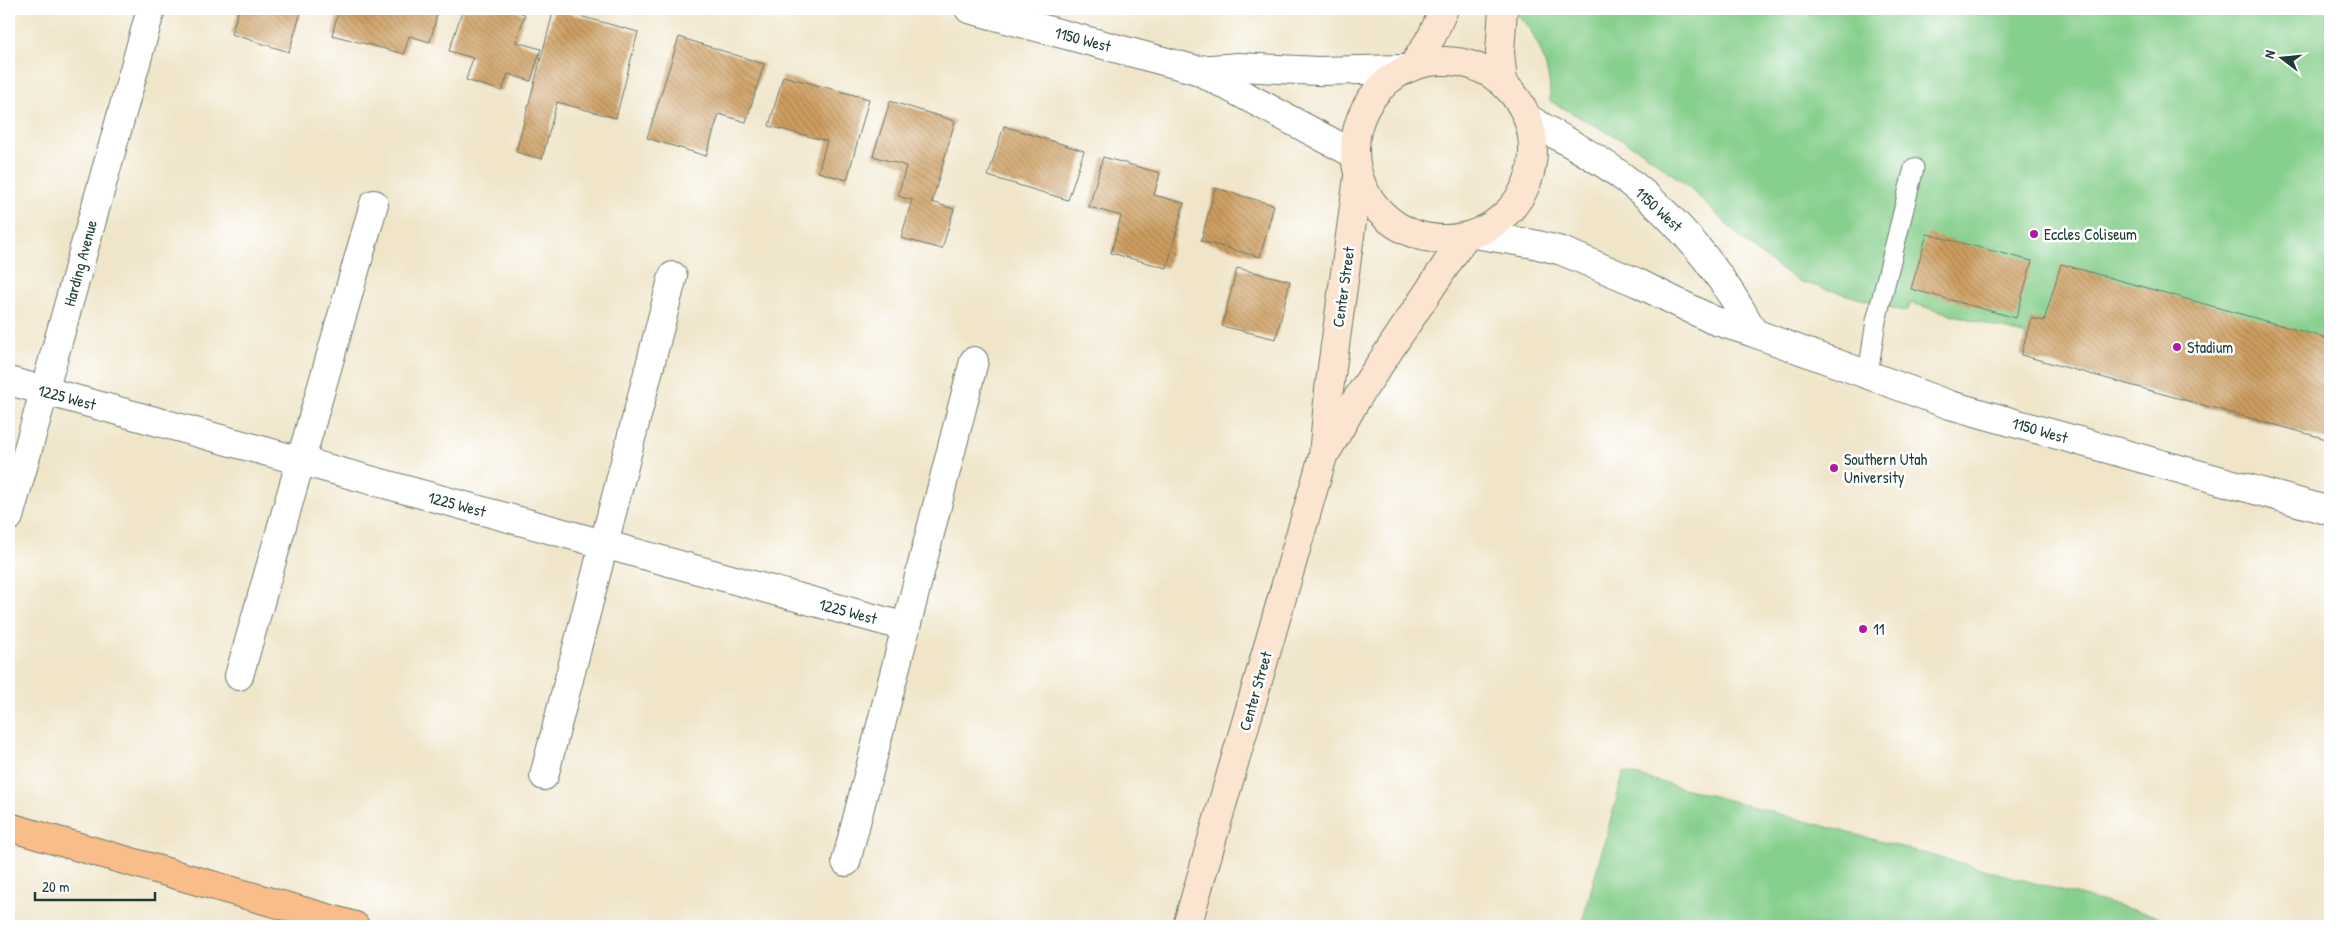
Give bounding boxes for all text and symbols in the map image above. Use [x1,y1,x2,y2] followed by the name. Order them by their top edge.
[1053,21,1114,57] street label: 1150 West
[2256,32,2306,82] north arrow
[2259,48,2279,60] text: N
[1630,182,1688,237] street label: 1150 West
[58,217,102,309] street label: Harding Avenue
[2044,223,2137,245] place label: Eccles Coliseum
[2028,228,2040,240] marker: Eccles Coliseum
[1326,245,1360,329] street label: Center Street
[2187,336,2233,358] place label: Stadium
[2171,341,2183,353] marker: Stadium
[36,379,99,415] street label: 1225 West
[2010,412,2071,449] street label: 1150 West
[1844,448,1927,488] place label: Southern Utah University
[1828,462,1840,474] marker: Southern Utah University
[426,486,489,522] street label: 1225 West
[817,593,880,629] street label: 1225 West
[1873,618,1885,640] place label: 11
[1857,623,1869,635] marker: 11
[1233,648,1277,733] street label: Center Street
[35,870,155,902] scale bar
[42,876,69,897] text: 20 m

